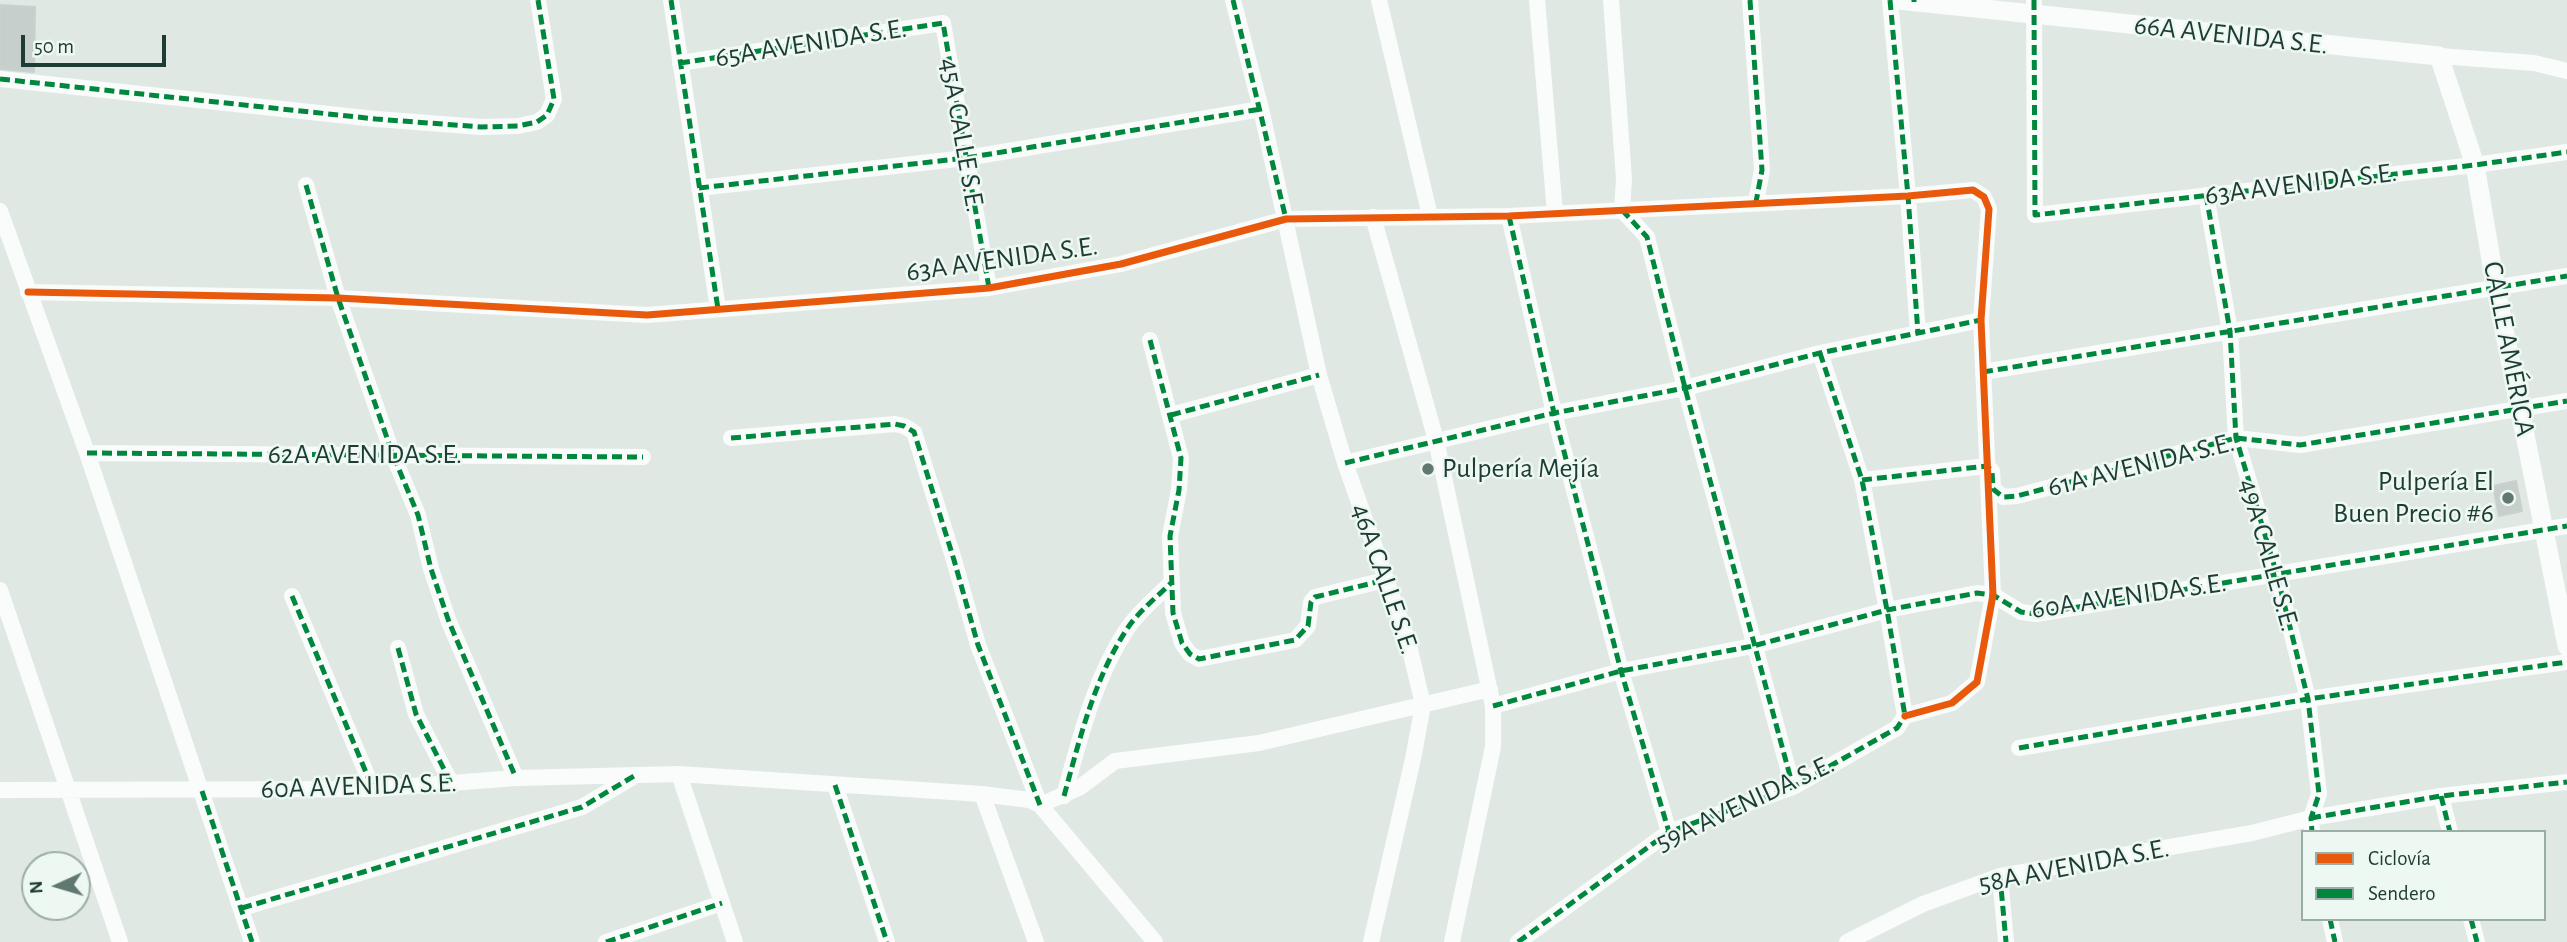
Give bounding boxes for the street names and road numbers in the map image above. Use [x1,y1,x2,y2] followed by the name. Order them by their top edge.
[2132,8,2330,62] street label: 66A AVENIDA S.E.
[713,11,909,75] street label: 65A AVENIDA S.E.
[932,55,992,215] street label: 45A CALLE S.E.
[2203,156,2399,212] street label: 63A AVENIDA S.E.
[904,229,1100,289] street label: 63A AVENIDA S.E.
[2476,259,2542,439] street label: CALLE AMÉRICA
[2044,426,2238,504] street label: 61A AVENIDA S.E.
[268,438,462,472] street label: 62A AVENIDA S.E.
[2231,475,2307,635] street label: 49A CALLE S.E.
[1343,499,1427,659] street label: 46A CALLE S.E.
[2029,566,2229,626] street label: 60A AVENIDA S.E.
[1650,747,1840,859] street label: 59A AVENIDA S.E.
[260,766,458,806] street label: 60A AVENIDA S.E.
[1976,831,2172,901] street label: 58A AVENIDA S.E.

